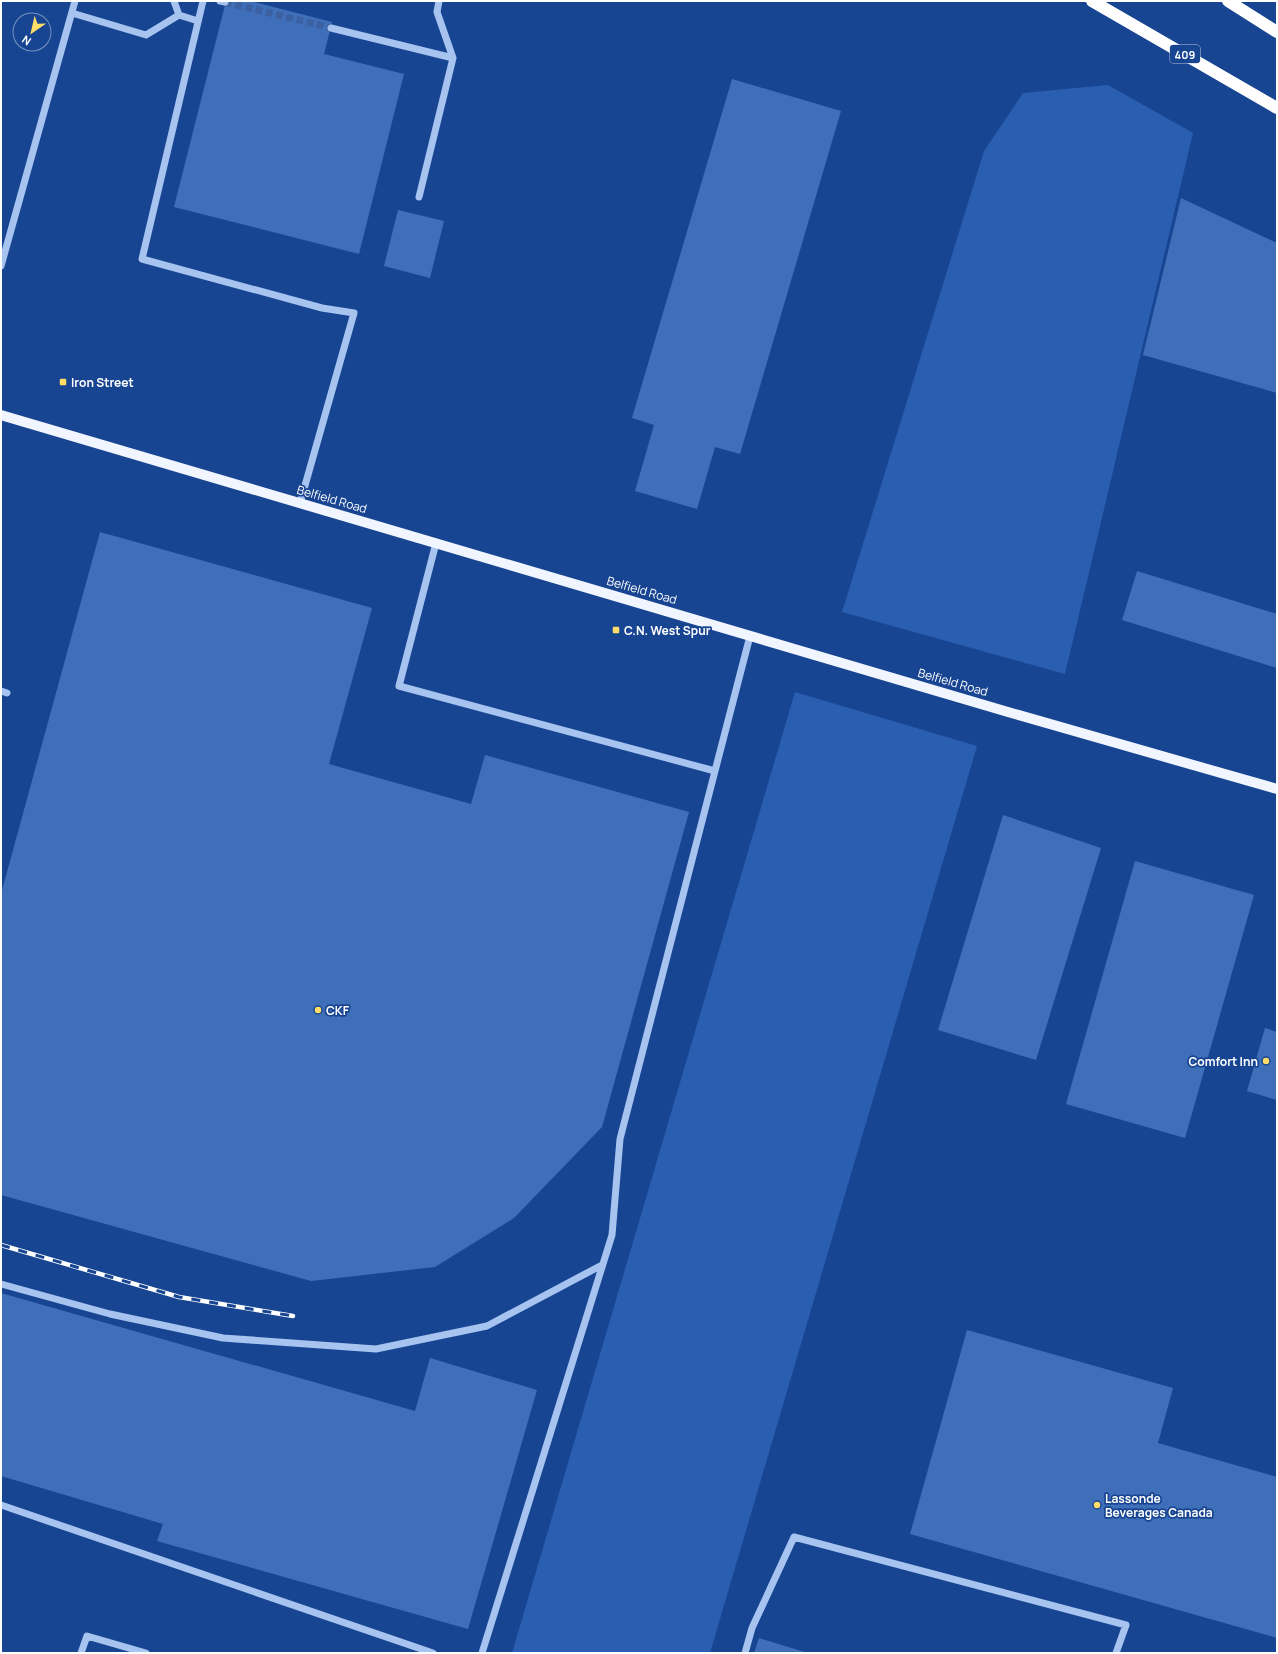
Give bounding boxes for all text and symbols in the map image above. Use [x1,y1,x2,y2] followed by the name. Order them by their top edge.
[12,12,52,52] north arrow
[19,32,34,49] text: N
[1170,45,1200,63] road number: 409
[71,374,134,391] place label: Iron Street
[58,377,68,387] marker: Iron Street
[295,481,369,517] street label: Belfield Road
[605,572,679,608] street label: Belfield Road
[624,622,711,639] place label: C.N. West Spur
[611,625,621,635] marker: C.N. West Spur
[916,664,990,700] street label: Belfield Road
[326,1002,350,1019] place label: CKF
[313,1005,323,1015] marker: CKF
[1188,1053,1258,1070] place label: Comfort Inn
[1261,1056,1271,1066] marker: Comfort Inn
[1105,1490,1213,1521] place label: Lassonde Beverages Canada
[1092,1500,1102,1510] marker: Lassonde Beverages Canada

